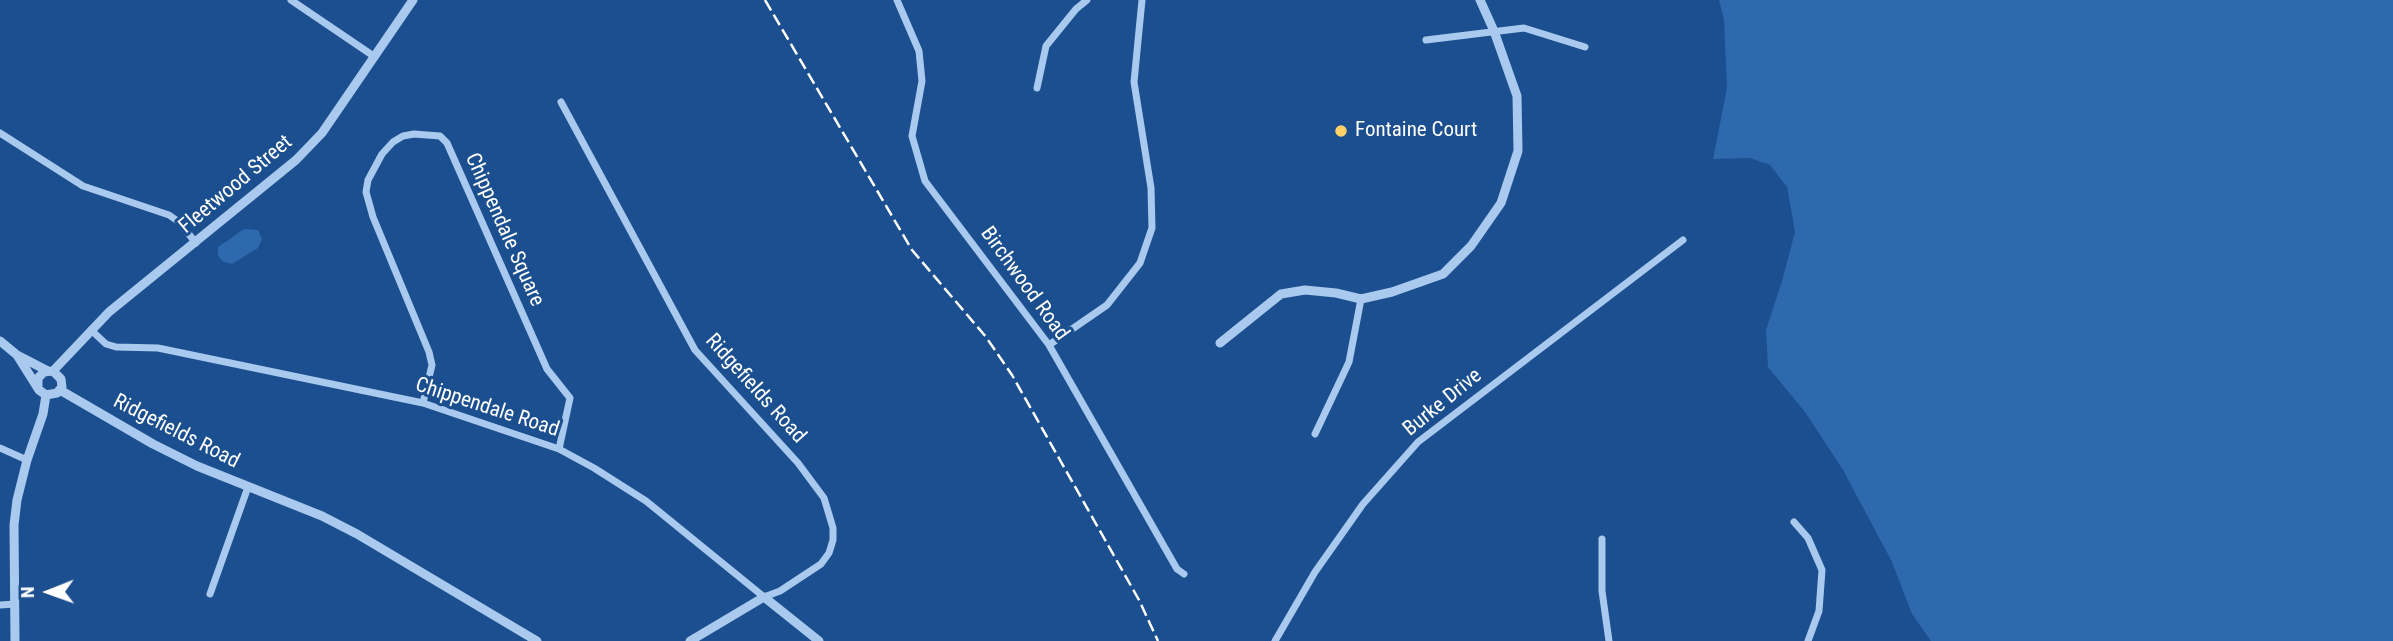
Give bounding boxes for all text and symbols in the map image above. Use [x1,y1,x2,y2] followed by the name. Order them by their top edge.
[1355,118,1477,144] place label: Fontaine Court
[1333,123,1349,139] marker: Fontaine Court
[174,130,298,240] street label: Fleetwood Street
[459,149,549,311] street label: Chippendale Square
[974,222,1074,346] street label: Birchwood Road
[699,329,811,449] street label: Ridgefields Road
[1399,364,1487,442] street label: Burke Drive
[412,373,562,443] street label: Chippendale Road
[109,389,243,475] street label: Ridgefields Road
[14,557,84,627] north arrow
[16,586,39,598] text: N

